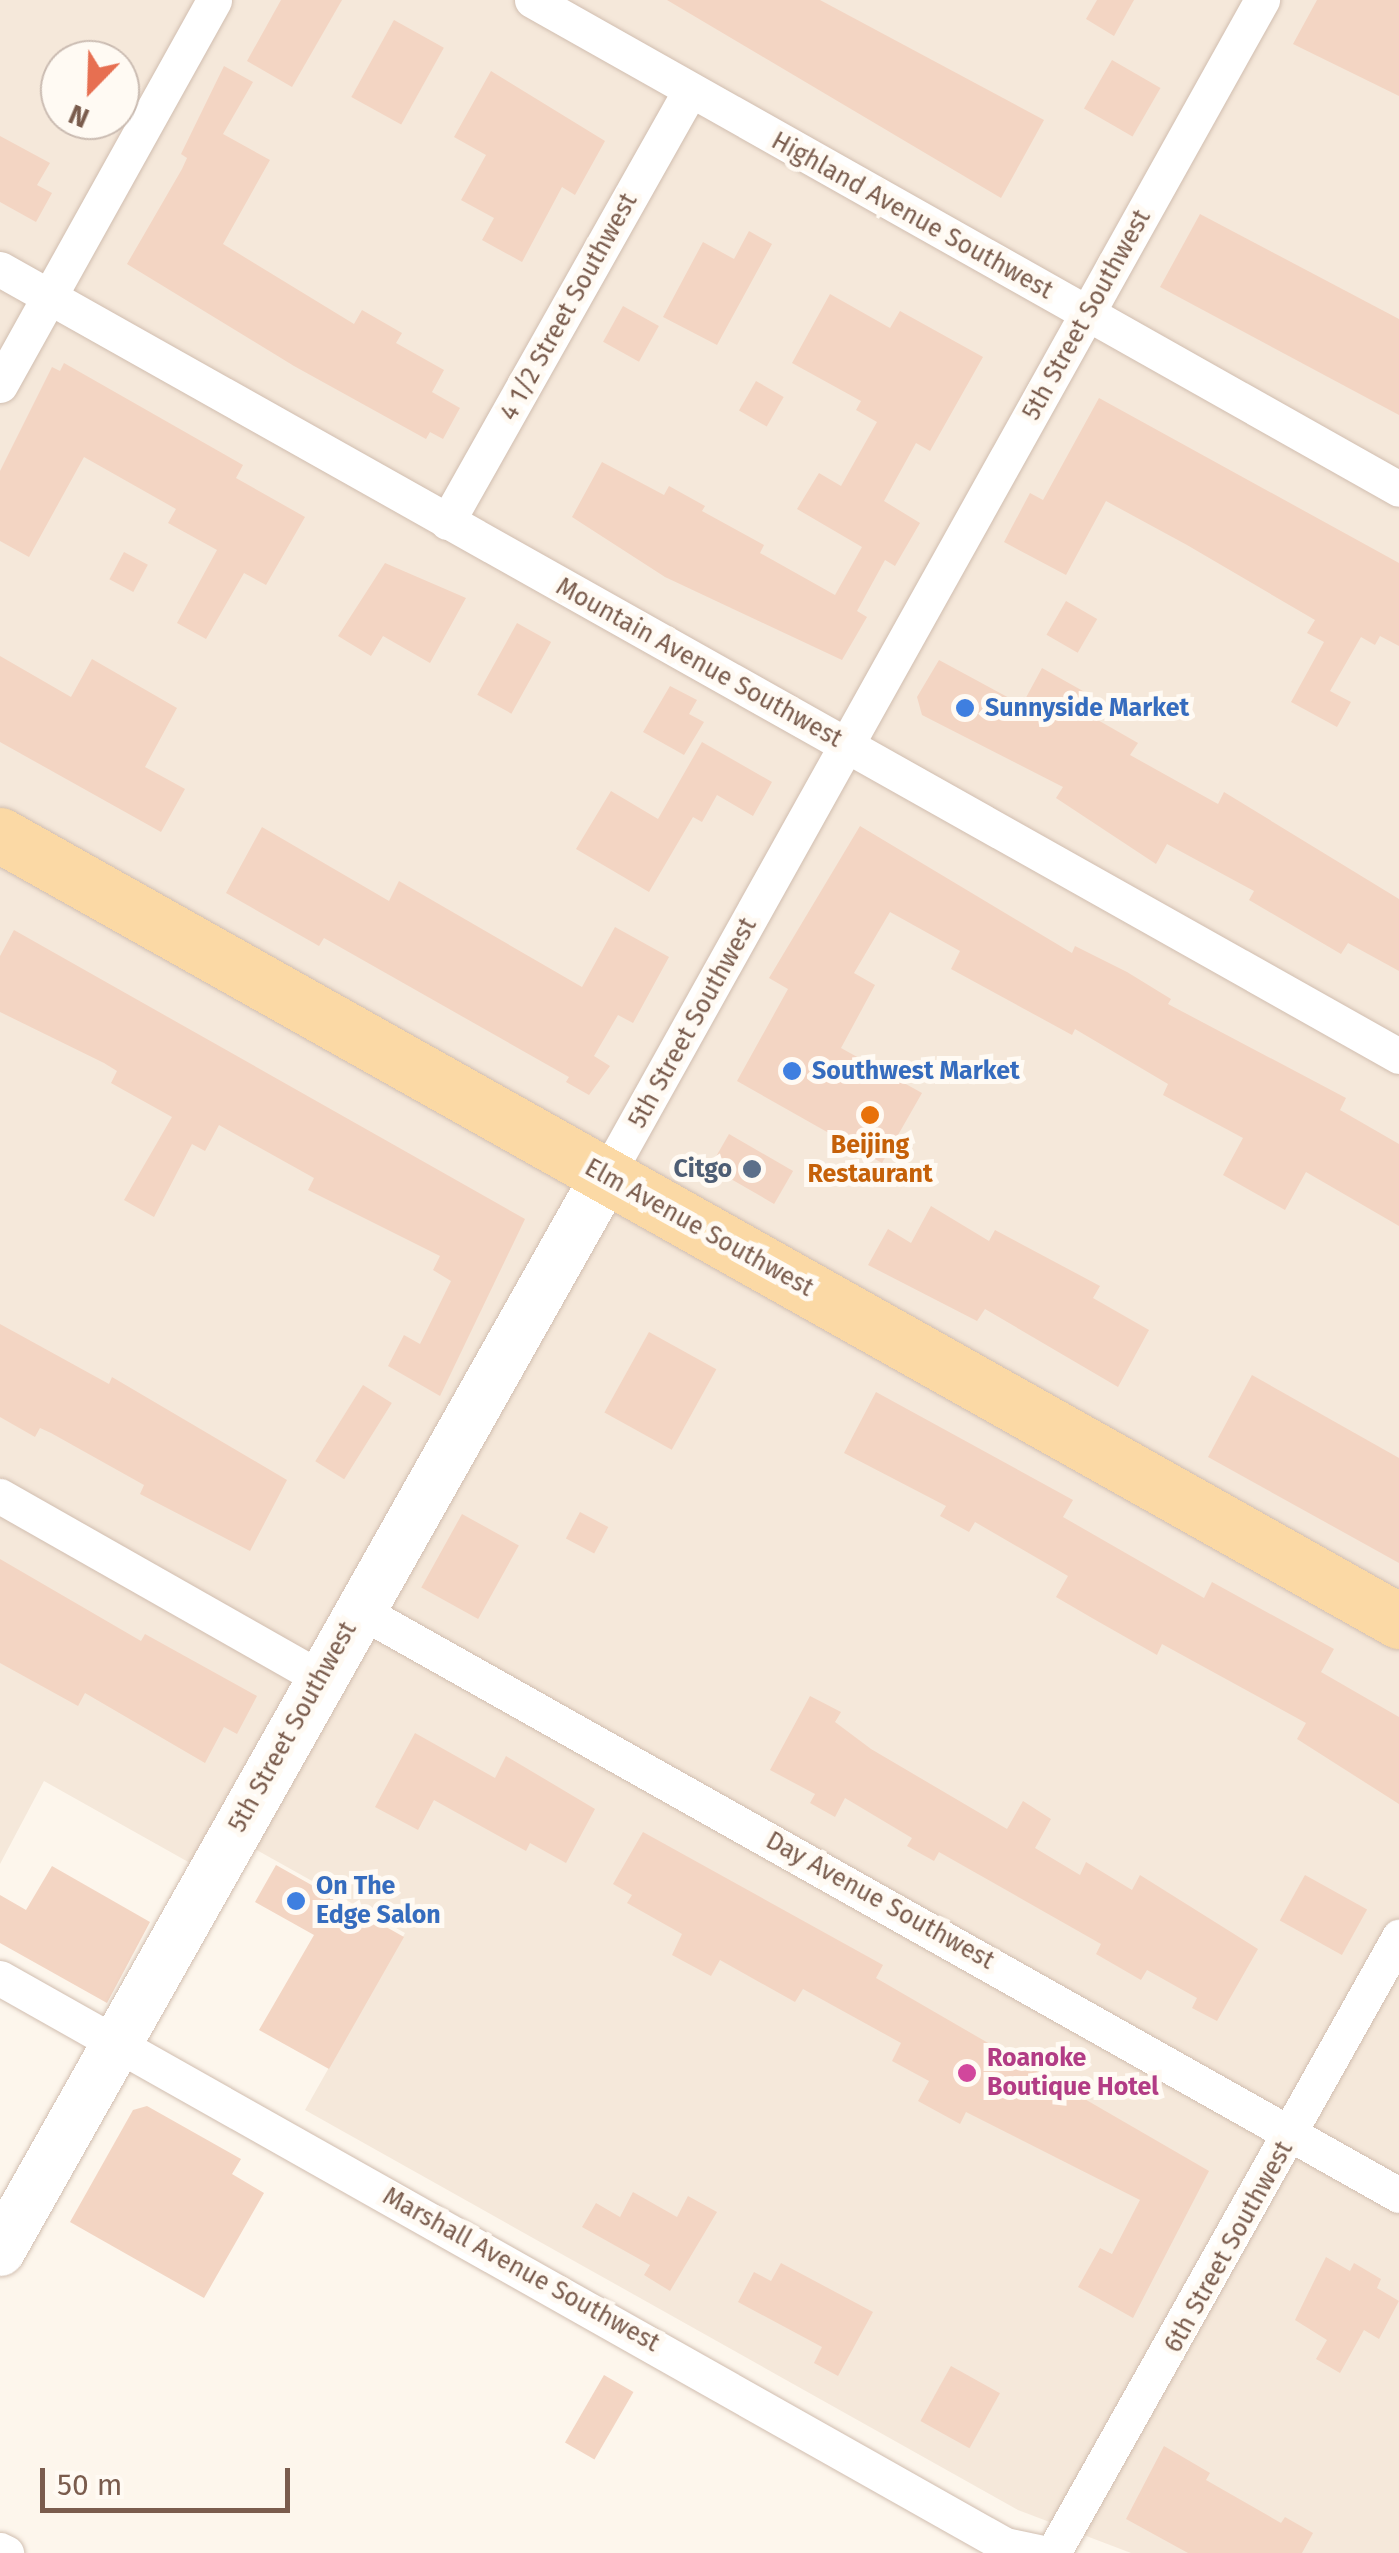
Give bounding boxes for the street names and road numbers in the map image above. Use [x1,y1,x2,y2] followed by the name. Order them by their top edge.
[766,126,1058,306] street label: Highland Avenue Southwest
[494,188,644,426] street label: 4 1/2 Street Southwest
[1017,205,1157,425] street label: 5th Street Southwest
[551,572,847,754] street label: Mountain Avenue Southwest
[623,913,763,1133] street label: 5th Street Southwest
[579,1153,819,1303] street label: Elm Avenue Southwest
[223,1617,363,1837] street label: 5th Street Southwest
[761,1826,999,1976] street label: Day Avenue Southwest
[1158,2136,1300,2358] street label: 6th Street Southwest
[377,2181,665,2359] street label: Marshall Avenue Southwest

